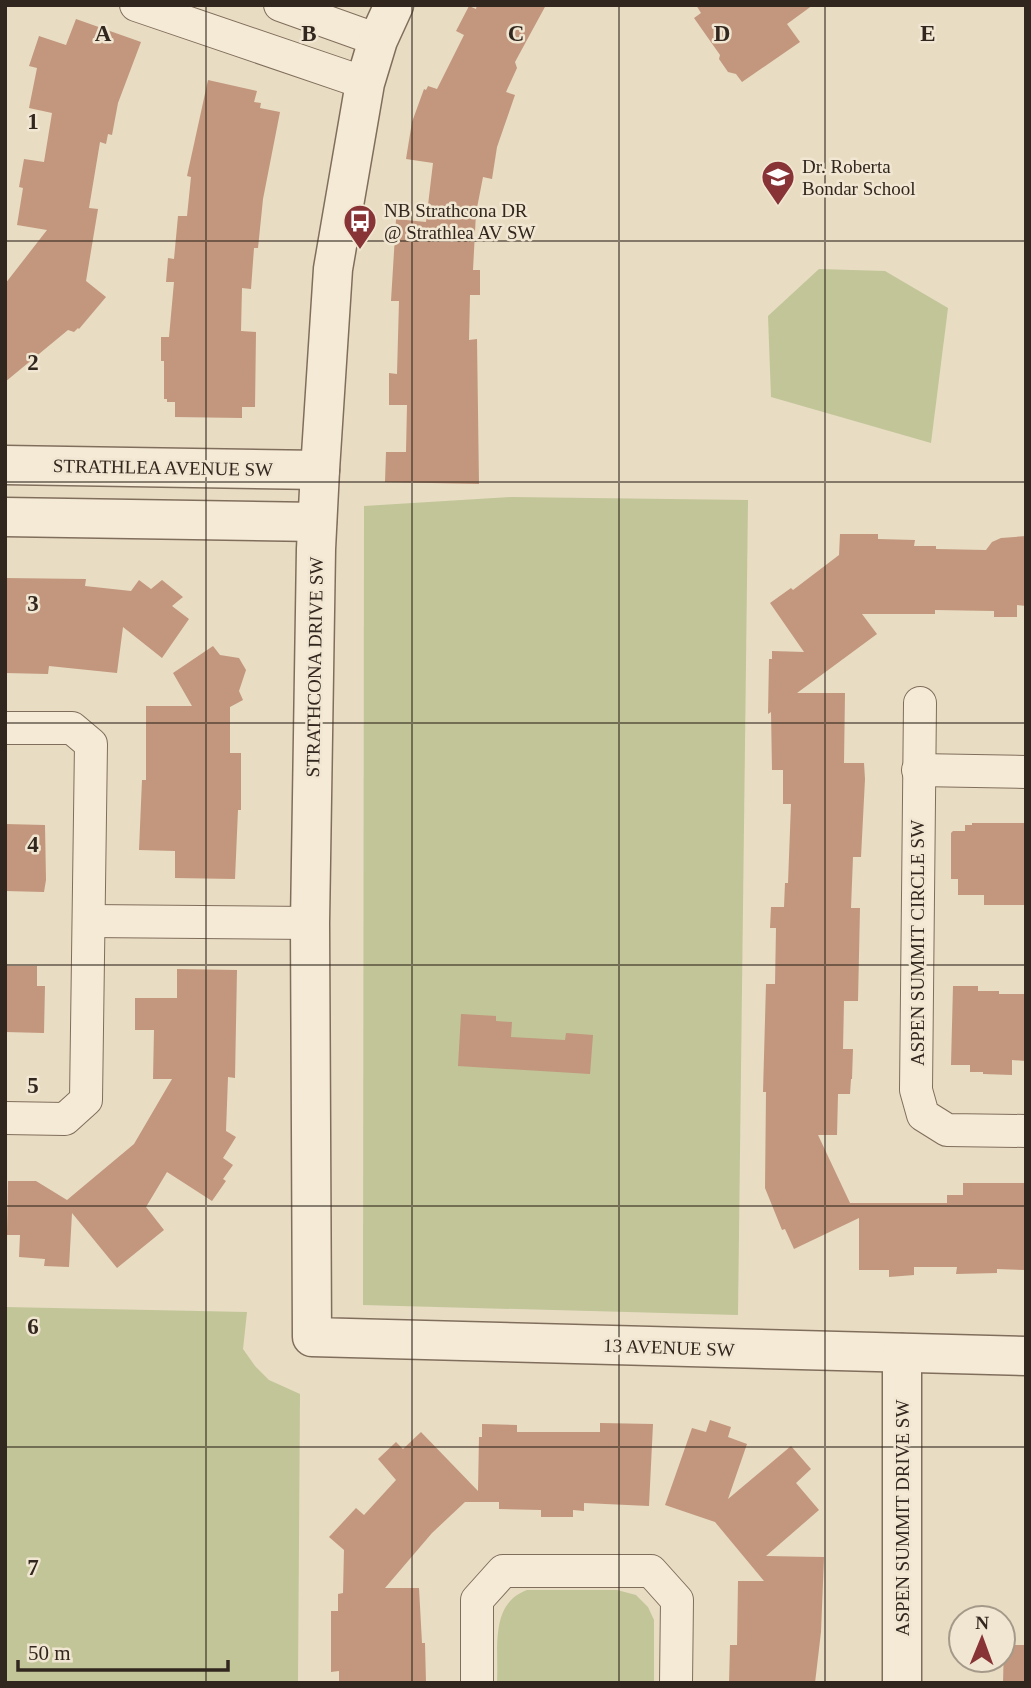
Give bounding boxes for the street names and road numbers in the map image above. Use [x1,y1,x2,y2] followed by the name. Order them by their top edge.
[53,455,273,480] street label: STRATHLEA AVENUE SW
[302,556,327,777] street label: STRATHCONA DRIVE SW
[907,820,928,1066] street label: ASPEN SUMMIT CIRCLE SW
[603,1335,735,1360] street label: 13 AVENUE SW
[892,1400,913,1636] street label: ASPEN SUMMIT DRIVE SW

